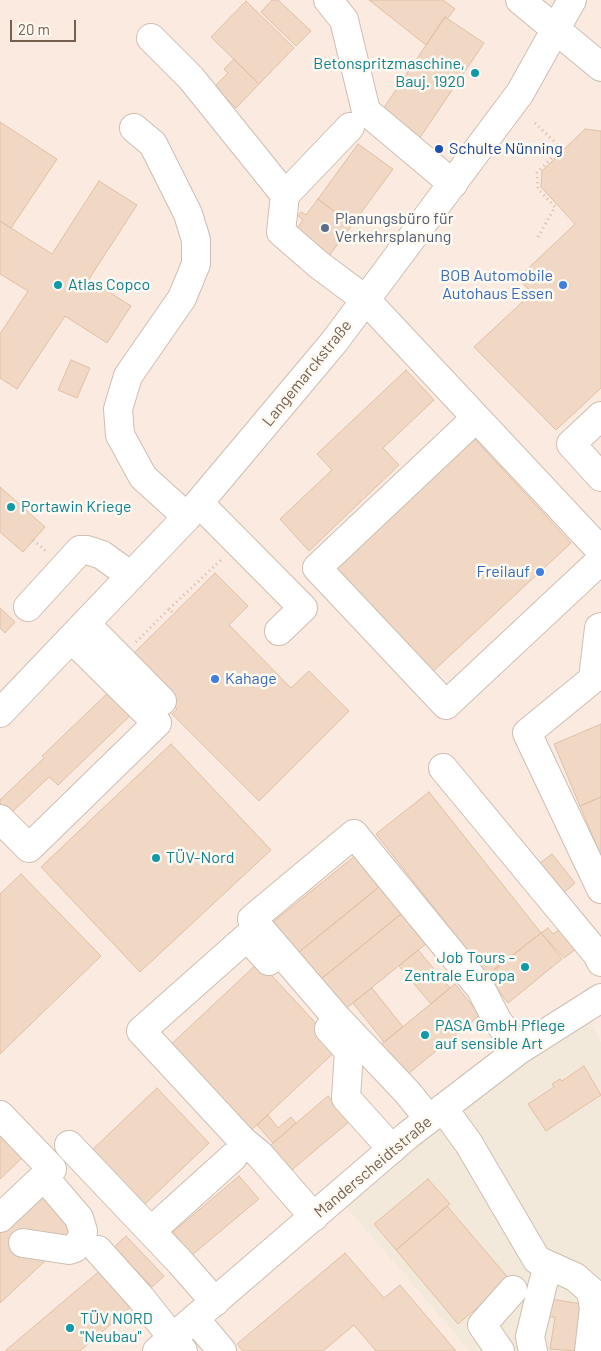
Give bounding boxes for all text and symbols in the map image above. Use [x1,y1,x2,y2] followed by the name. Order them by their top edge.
[12,10,79,42] scale bar
[18,20,50,38] text: 20 m
[313,54,465,92] place label: Betonspritzmaschine, Bauj. 1920
[469,67,481,79] marker: Betonspritzmaschine, Bauj. 1920
[449,139,563,159] place label: Schulte Nünning
[433,143,445,155] marker: Schulte Nünning
[335,209,453,247] place label: Planungsbüro für Verkehrsplanung
[319,222,331,234] marker: Planungsbüro für Verkehrsplanung
[440,266,553,304] place label: BOB Automobile Autohaus Essen
[68,275,150,295] place label: Atlas Copco
[52,279,64,291] marker: Atlas Copco
[557,279,569,291] marker: BOB Automobile Autohaus Essen
[258,316,356,430] street label: Langemarckstraße
[21,497,132,517] place label: Portawin Kriege
[5,501,17,513] marker: Portawin Kriege
[477,562,530,582] place label: Freilauf
[534,566,546,578] marker: Freilauf
[225,669,277,689] place label: Kahage
[209,673,221,685] marker: Kahage
[166,848,234,868] place label: TÜV-Nord
[150,852,162,864] marker: TÜV-Nord
[404,948,515,986] place label: Job Tours - Zentrale Europa
[519,961,531,973] marker: Job Tours - Zentrale Europa
[435,1016,565,1054] place label: PASA GmbH Pflege auf sensible Art
[419,1029,431,1041] marker: PASA GmbH Pflege auf sensible Art
[310,1112,436,1222] street label: Manderscheidtstraße
[80,1309,153,1347] place label: TÜV NORD "Neubau"
[64,1322,76,1334] marker: TÜV NORD "Neubau"

